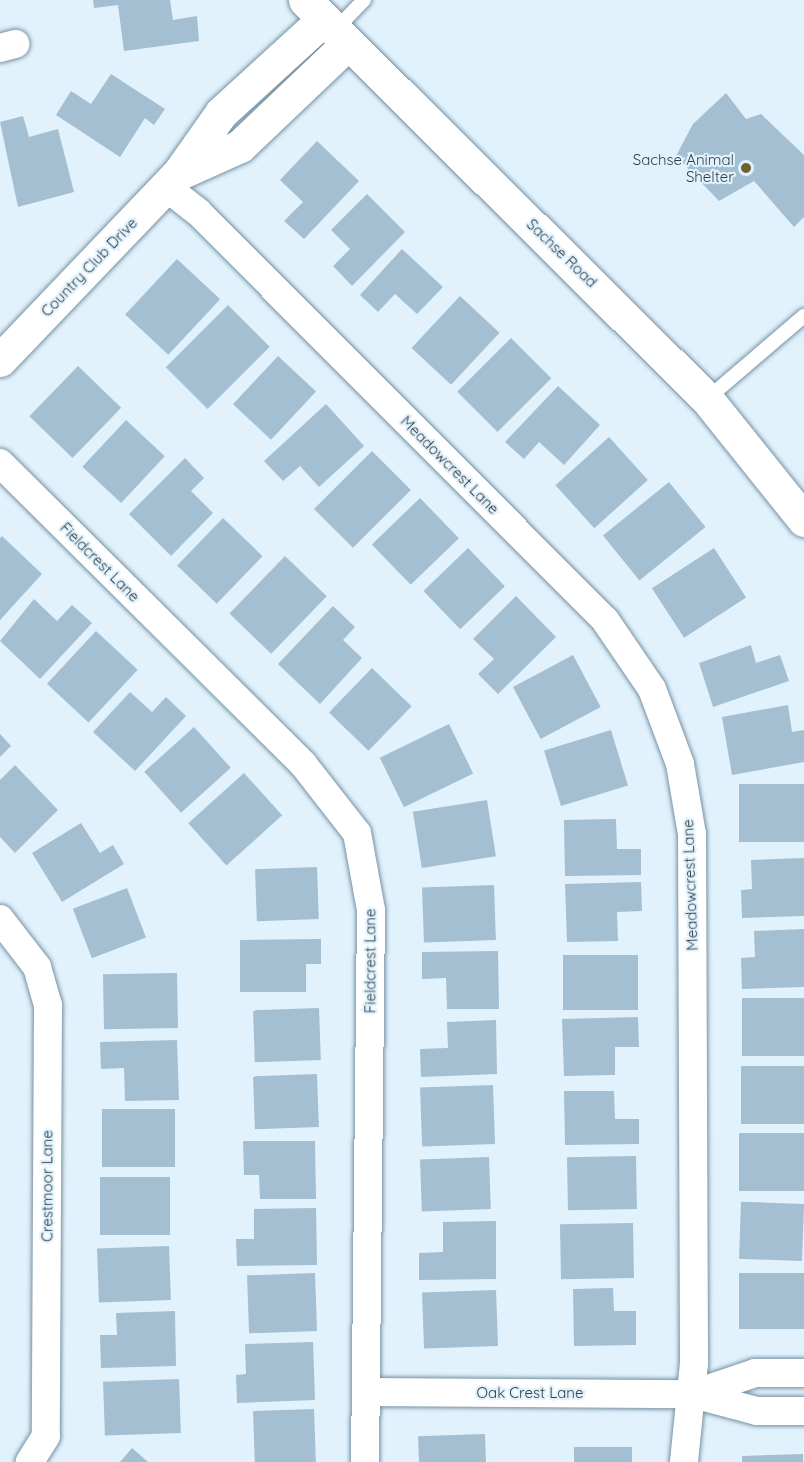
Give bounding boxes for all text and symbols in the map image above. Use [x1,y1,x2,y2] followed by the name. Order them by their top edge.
[633,150,734,185] place label: Sachse Animal Shelter
[739,161,753,175] marker: Sachse Animal Shelter
[37,214,141,320] street label: Country Club Drive
[523,215,601,291] street label: Sachse Road
[397,412,503,518] street label: Meadowcrest Lane
[57,519,143,605] street label: Fieldcrest Lane
[679,819,701,951] street label: Meadowcrest Lane
[361,909,379,1013] street label: Fieldcrest Lane
[38,1130,56,1242] street label: Crestmoor Lane
[477,1384,583,1402] street label: Oak Crest Lane

